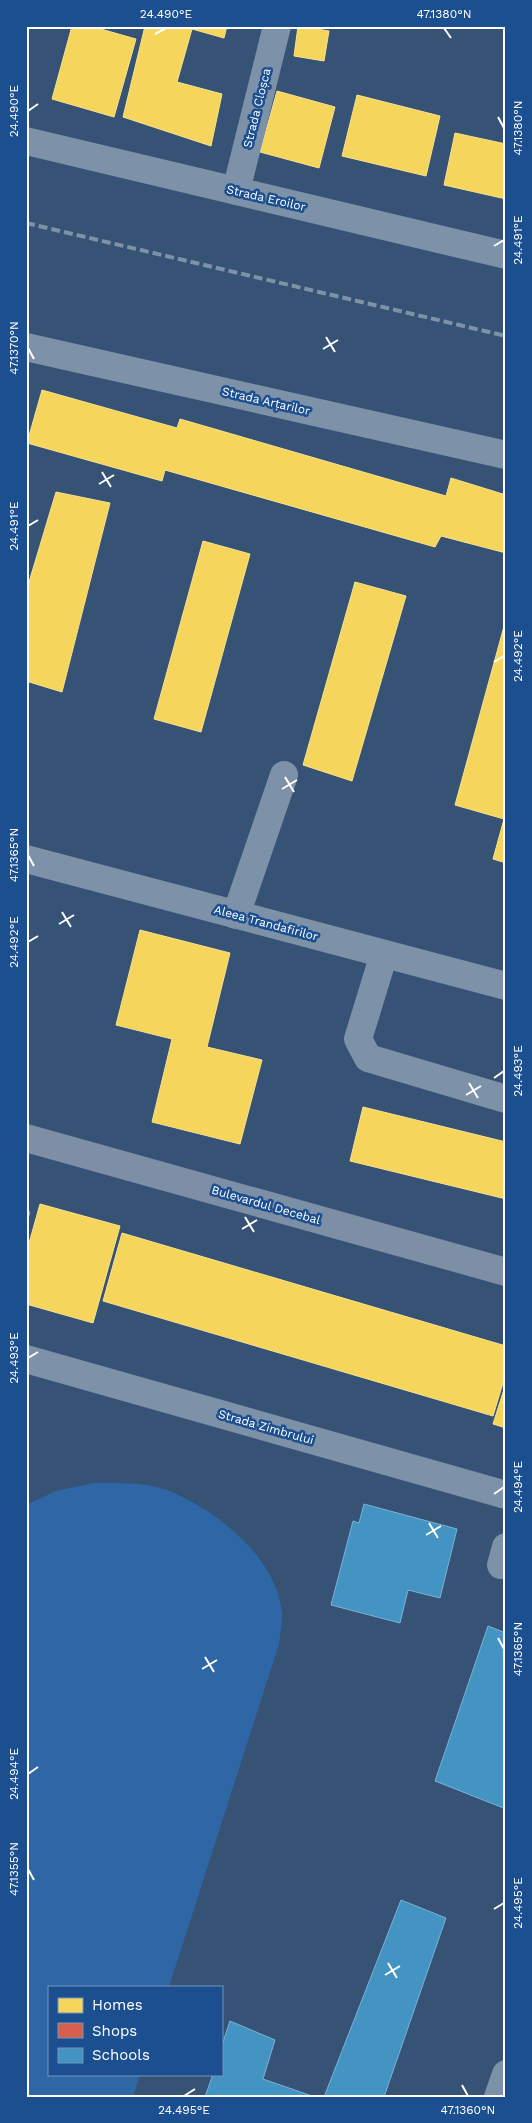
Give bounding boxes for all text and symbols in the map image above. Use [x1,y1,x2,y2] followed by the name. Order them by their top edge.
[140,7,192,21] text: 24.490°E
[417,7,471,21] text: 47.1380°N
[240,67,274,149] street label: Strada Cloșca
[7,85,21,137] text: 24.490°E
[511,101,525,155] text: 47.1380°N
[225,182,307,214] street label: Strada Eroilor
[511,215,525,265] text: 24.491°E
[7,321,21,375] text: 47.1370°N
[221,384,312,418] street label: Strada Arțarilor
[7,501,21,551] text: 24.491°E
[511,630,525,682] text: 24.492°E
[7,828,21,882] text: 47.1365°N
[212,902,320,944] street label: Aleea Trandafirilor
[7,916,21,968] text: 24.492°E
[511,1045,525,1097] text: 24.493°E
[210,1183,322,1227] street label: Bulevardul Decebal
[7,1332,21,1384] text: 24.493°E
[217,1407,315,1447] street label: Strada Zimbrului
[511,1461,525,1513] text: 24.494°E
[511,1622,525,1676] text: 47.1365°N
[7,1748,21,1800] text: 24.494°E
[7,1842,21,1896] text: 47.1355°N
[511,1877,525,1929] text: 24.495°E
[48,1986,222,2076] legend
[92,1996,143,2014] text: Homes
[92,2022,137,2040] text: Shops
[92,2046,150,2064] text: Schools
[158,2103,210,2117] text: 24.495°E
[441,2103,495,2117] text: 47.1360°N

